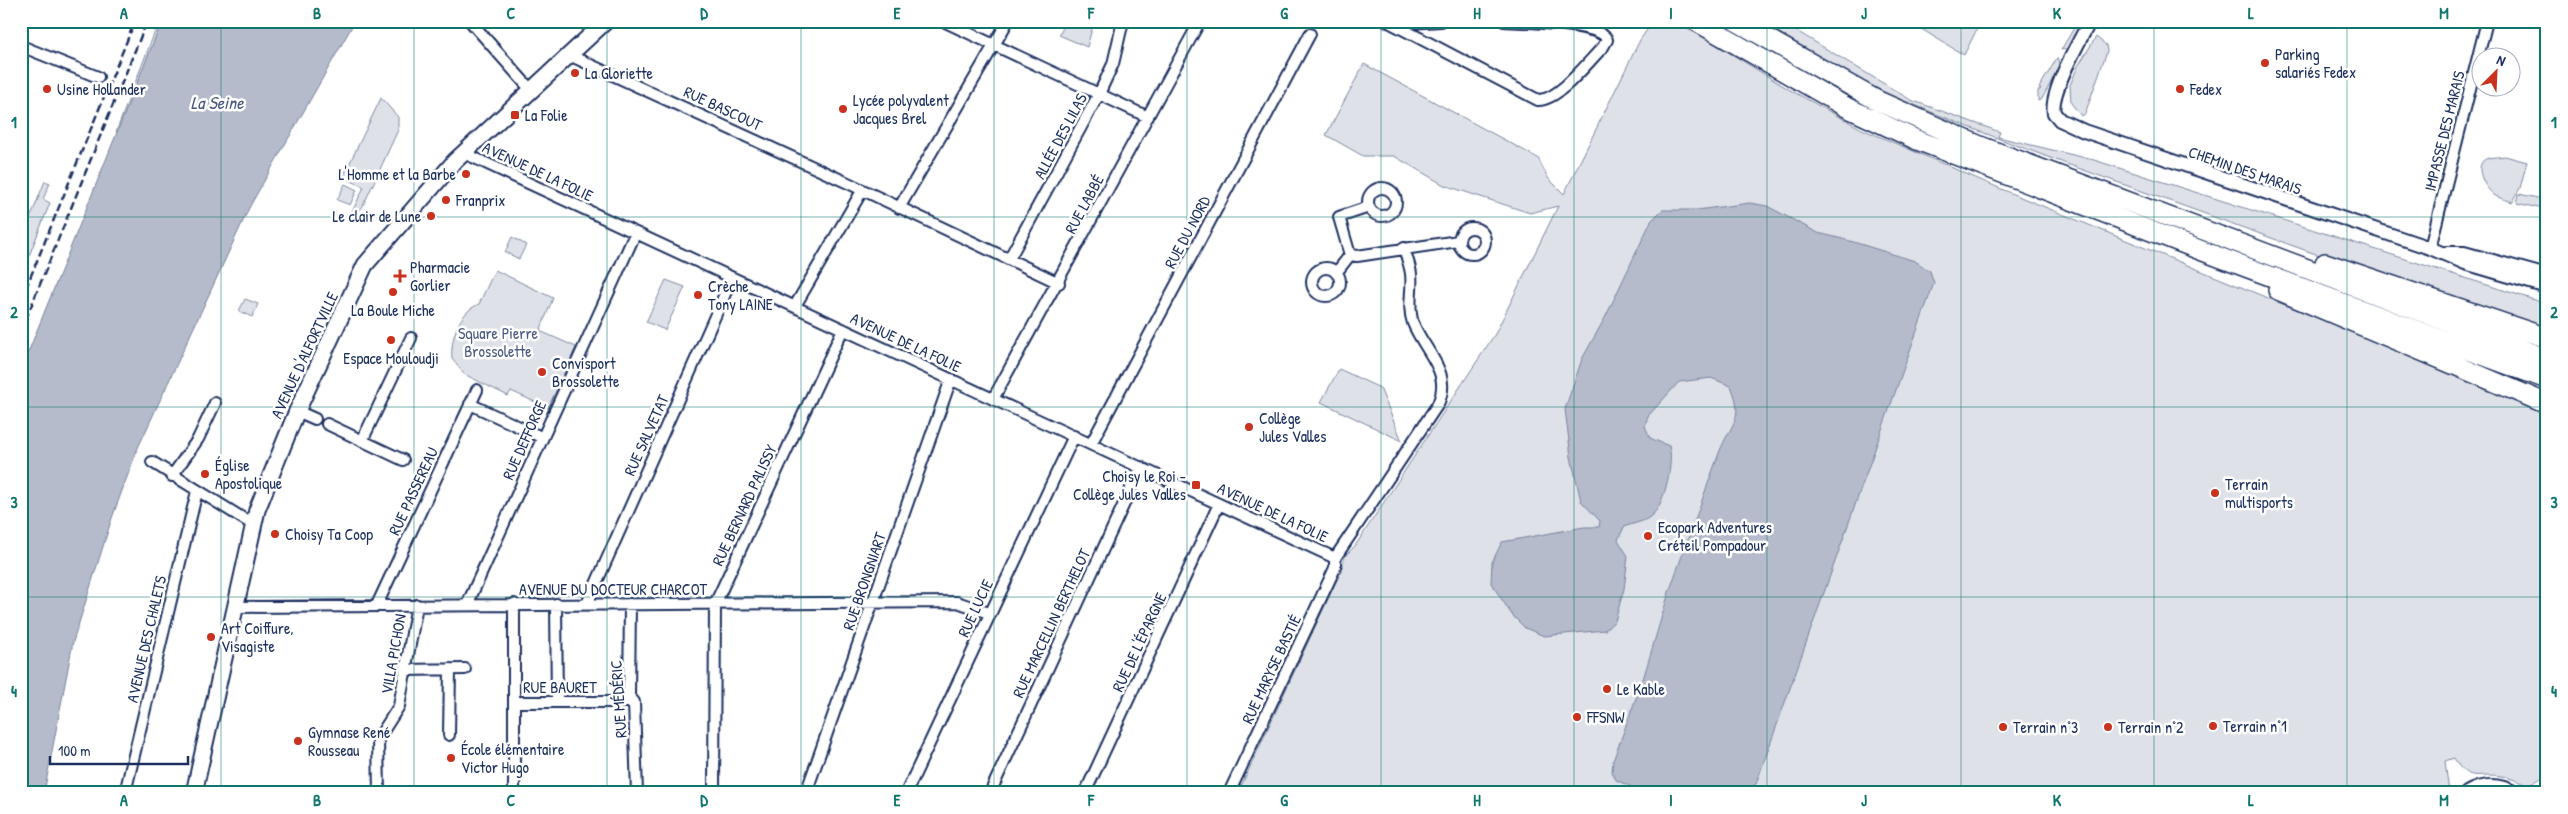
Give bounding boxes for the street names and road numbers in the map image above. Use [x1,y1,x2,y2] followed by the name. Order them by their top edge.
[2418,68,2470,194] street label: IMPASSE DES MARAIS
[680,80,766,136] street label: RUE BASCOUT
[1028,89,1092,183] street label: ALLÉE DES LILAS
[479,136,597,206] street label: AVENUE DE LA FOLIE
[2186,140,2305,200] street label: CHEMIN DES MARAIS
[1059,171,1109,237] street label: RUE LABBÉ
[1159,192,1215,272] street label: RUE DU NORD
[265,288,343,422] street label: AVENUE D'ALFORTVILLE
[847,307,965,377] street label: AVENUE DE LA FOLIE
[618,390,674,479] street label: RUE SALVETAT
[497,397,551,483] street label: RUE DEFFORGE
[706,441,782,569] street label: RUE BERNARD PALISSY
[383,443,443,539] street label: RUE PASSEREAU
[1214,477,1332,547] street label: AVENUE DE LA FOLIE
[837,529,891,633] street label: RUE BRONGNIART
[1007,545,1095,701] street label: RUE MARCELLIN BERTHELOT
[121,573,171,705] street label: AVENUE DES CHALETS
[952,576,998,640] street label: RUE LUCIE
[519,578,708,600] street label: AVENUE DU DOCTEUR CHARCOT
[1106,589,1172,695] street label: RUE DE L'ÉPARGNE
[1236,611,1306,727] street label: RUE MARYSE BASTIÉ
[375,612,411,696] street label: VILLA PICHON
[604,659,632,739] street label: RUE MÉDÉRIC
[523,676,597,698] street label: RUE BAURET

